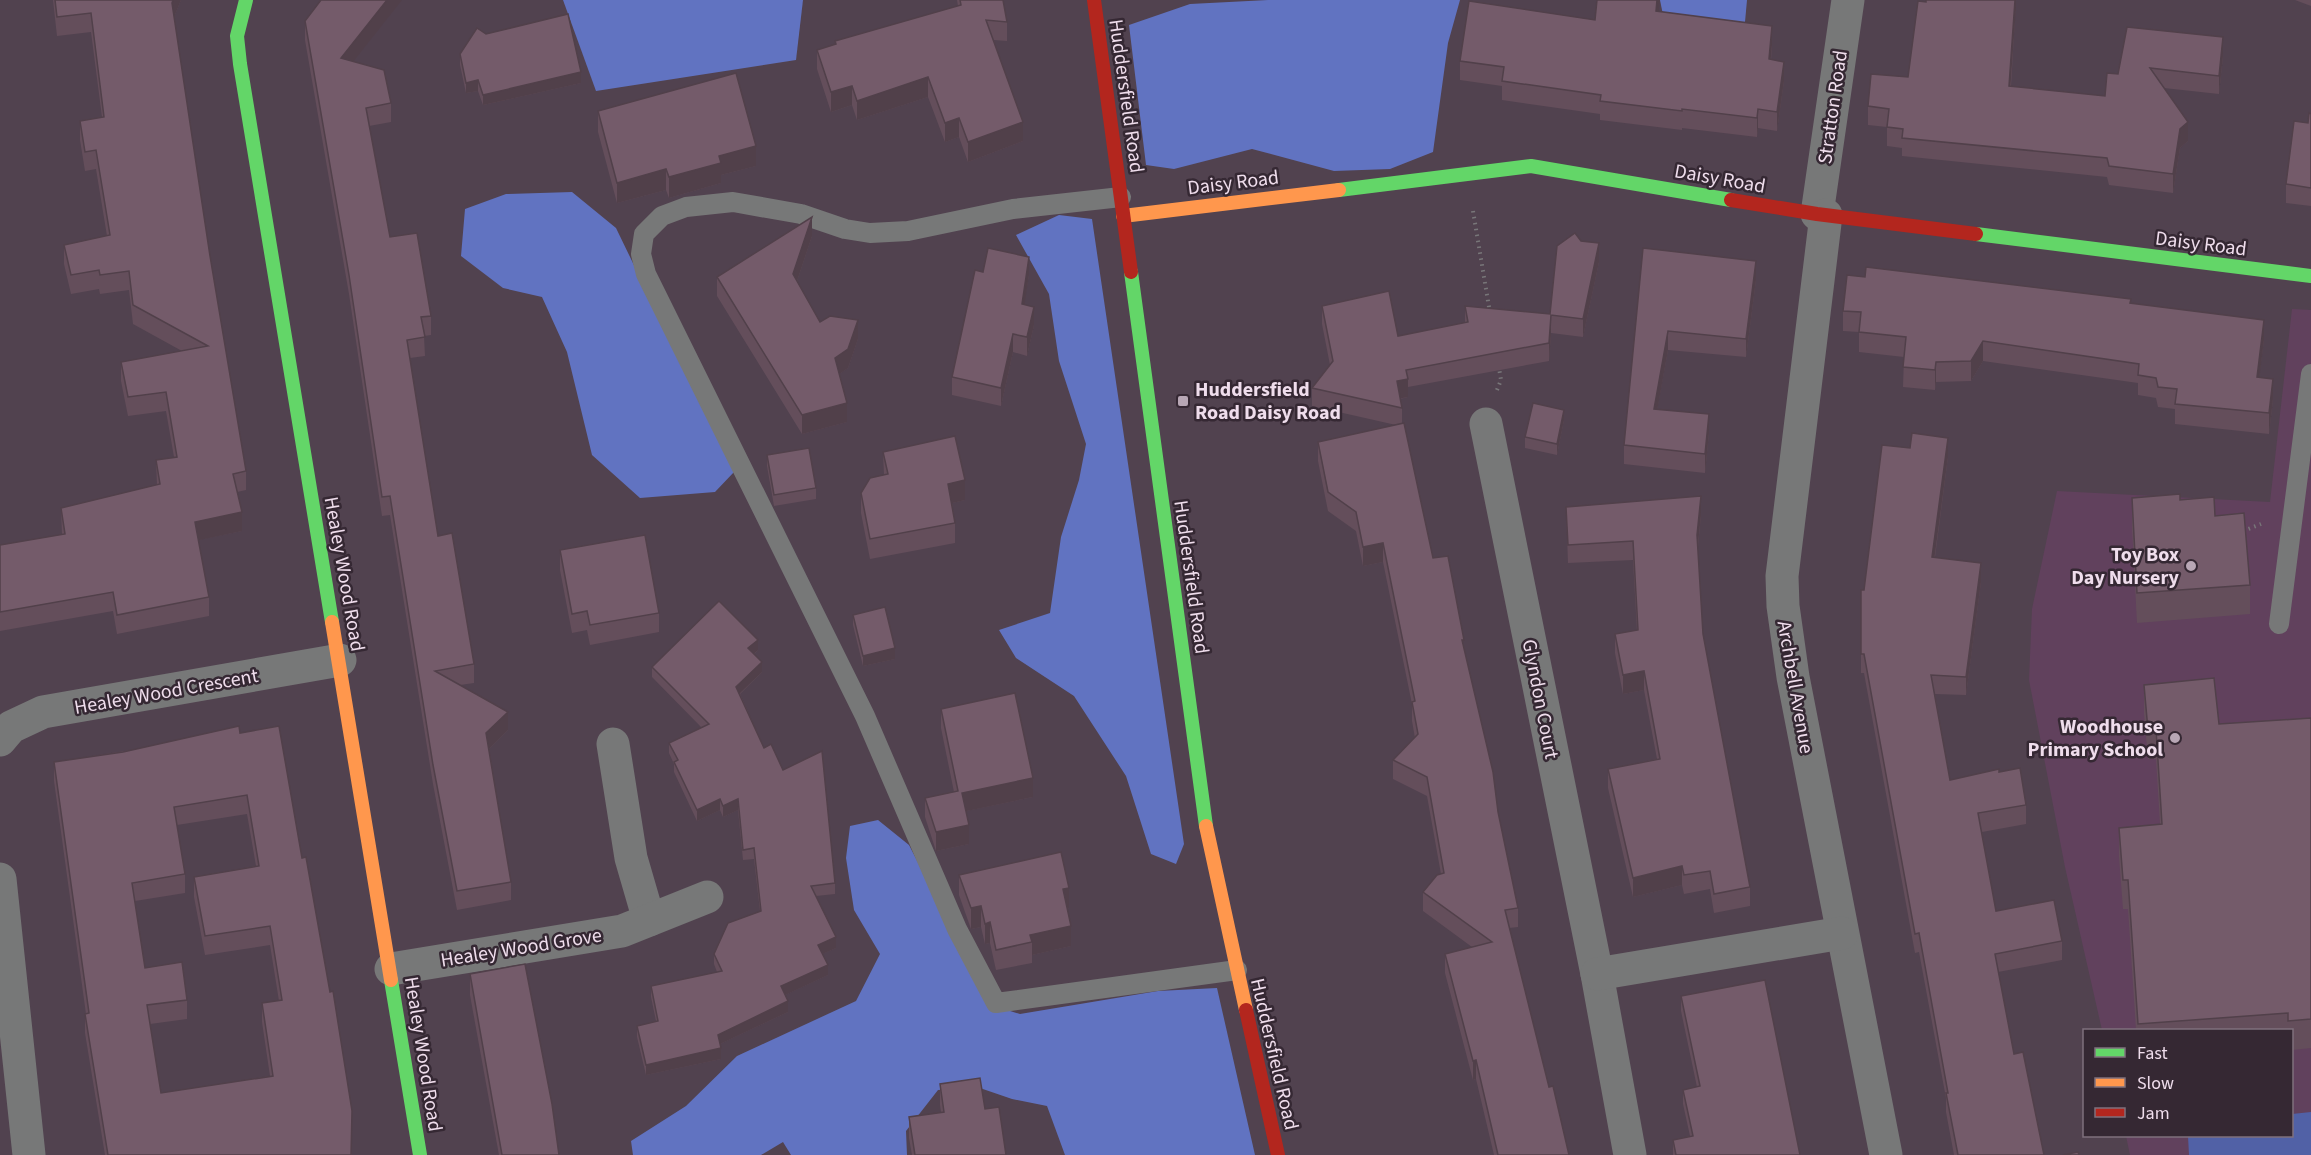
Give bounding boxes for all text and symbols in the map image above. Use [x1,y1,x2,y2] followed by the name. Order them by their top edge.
[1101,17,1151,175] street label: Huddersfield Road
[1811,48,1855,166] street label: Stratton Road
[1672,157,1768,201] street label: Daisy Road
[1186,163,1280,202] street label: Daisy Road
[2154,224,2248,263] street label: Daisy Road
[1195,376,1341,427] place label: Huddersfield Road Daisy Road
[1176,394,1190,408] marker: Huddersfield Road Daisy Road
[317,495,371,654] street label: Healey Wood Road
[1166,498,1216,656] street label: Huddersfield Road
[2071,541,2180,592] place label: Toy Box Day Nursery
[2184,559,2198,573] marker: Toy Box Day Nursery
[1770,619,1820,756] street label: Archbell Avenue
[1515,637,1565,762] street label: Glyndon Court
[72,662,261,722] street label: Healey Wood Crescent
[2028,713,2163,764] place label: Woodhouse Primary School
[2168,731,2182,745] marker: Woodhouse Primary School
[439,921,604,975] street label: Healey Wood Grove
[397,975,449,1134] street label: Healey Wood Road
[1243,976,1305,1133] street label: Huddersfield Road
[2083,1029,2293,1137] legend
[2137,1041,2168,1066] text: Fast
[2137,1071,2174,1096] text: Slow
[2137,1101,2170,1126] text: Jam

